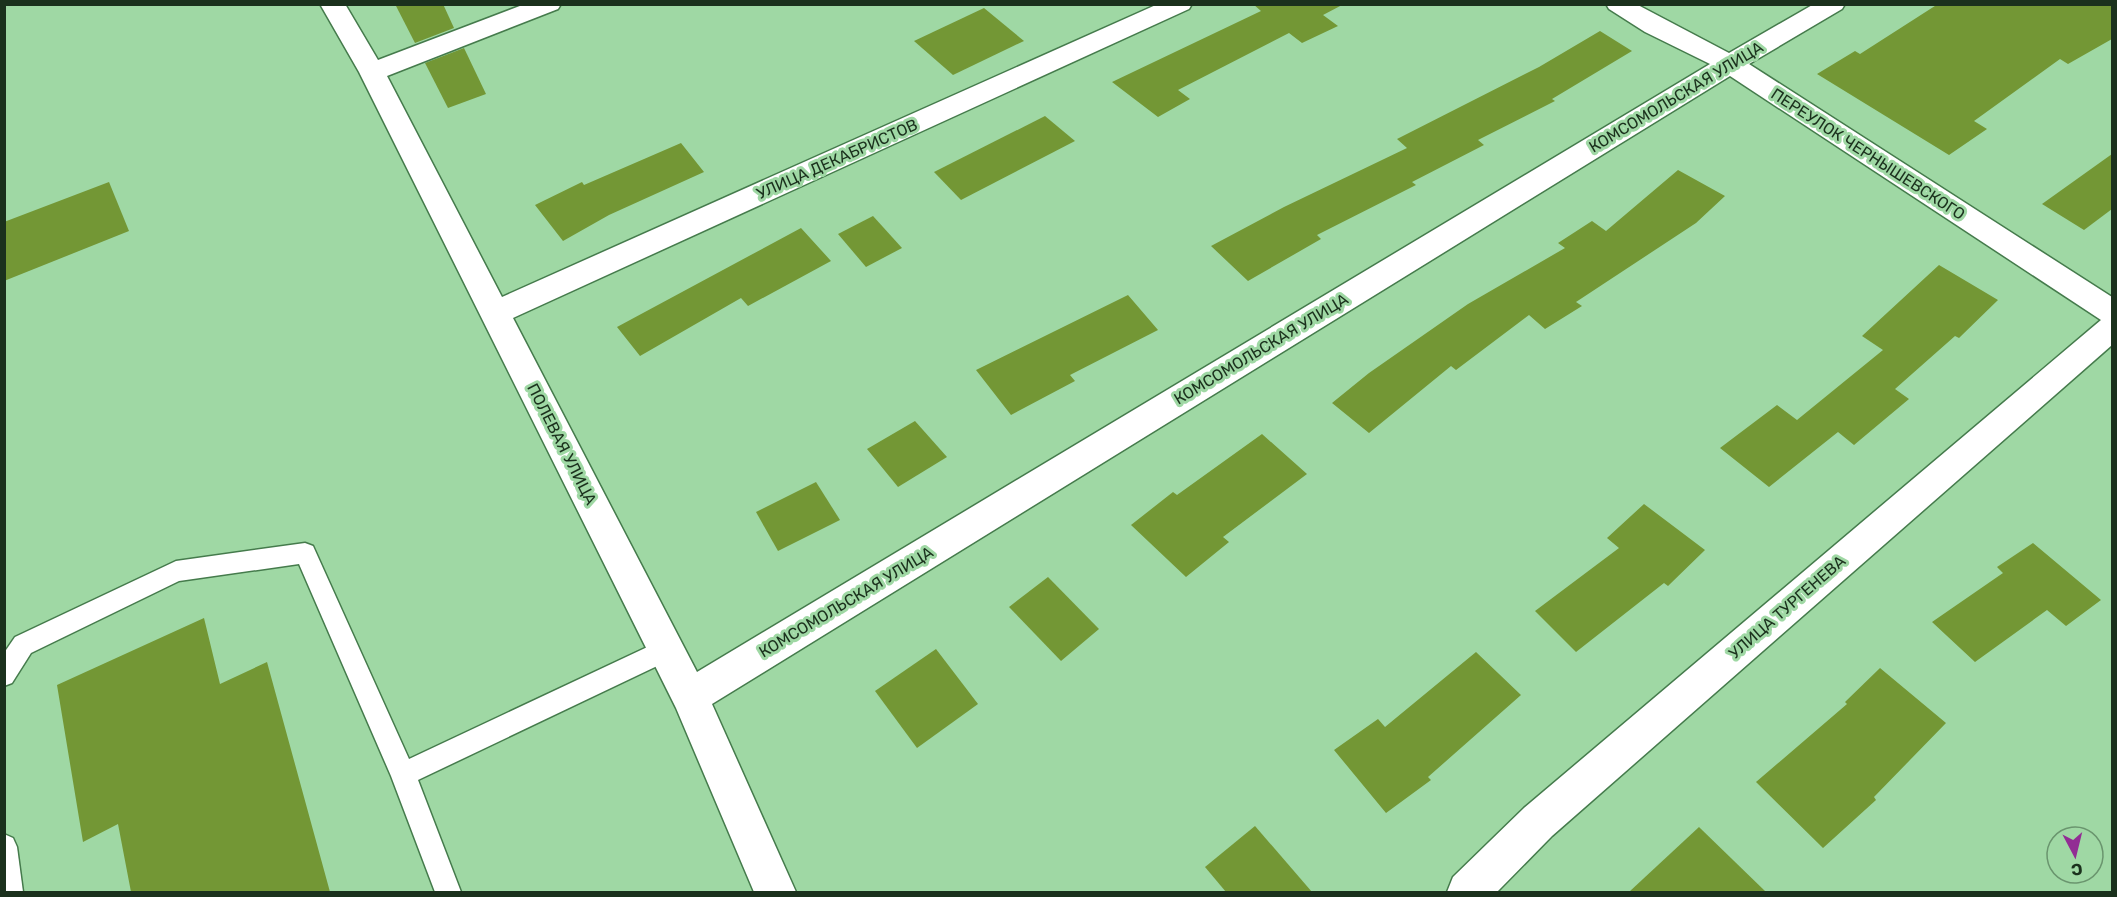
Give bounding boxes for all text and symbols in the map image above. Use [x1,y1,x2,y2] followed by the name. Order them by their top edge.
[1586,37,1767,157] street label: КОМСОМОЛЬСКАЯ УЛИЦА
[1768,84,1968,224] street label: ПЕРЕУЛОК ЧЕРНЫШЕВСКОГО
[754,115,920,203] street label: УЛИЦА ДЕКАБРИСТОВ
[1171,289,1352,409] street label: КОМСОМОЛЬСКАЯ УЛИЦА
[523,380,601,508] street label: ПОЛЕВАЯ УЛИЦА
[756,542,937,662] street label: КОМСОМОЛЬСКАЯ УЛИЦА
[1725,551,1849,663] street label: УЛИЦА ТУРГЕНЕВА
[2045,825,2105,885] north arrow
[2070,859,2084,880] text: С

